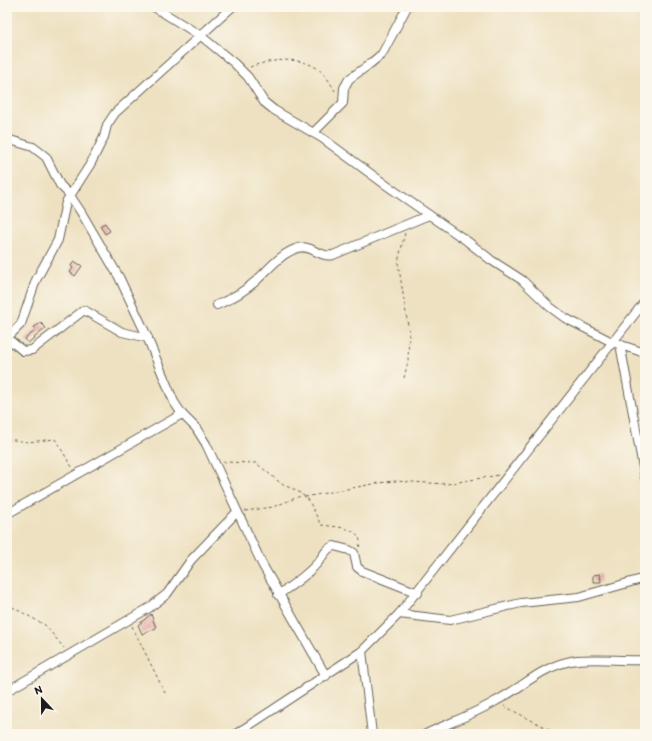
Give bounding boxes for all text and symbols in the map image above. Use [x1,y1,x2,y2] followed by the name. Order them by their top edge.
[22,679,62,719] north arrow
[33,683,44,698] text: N

